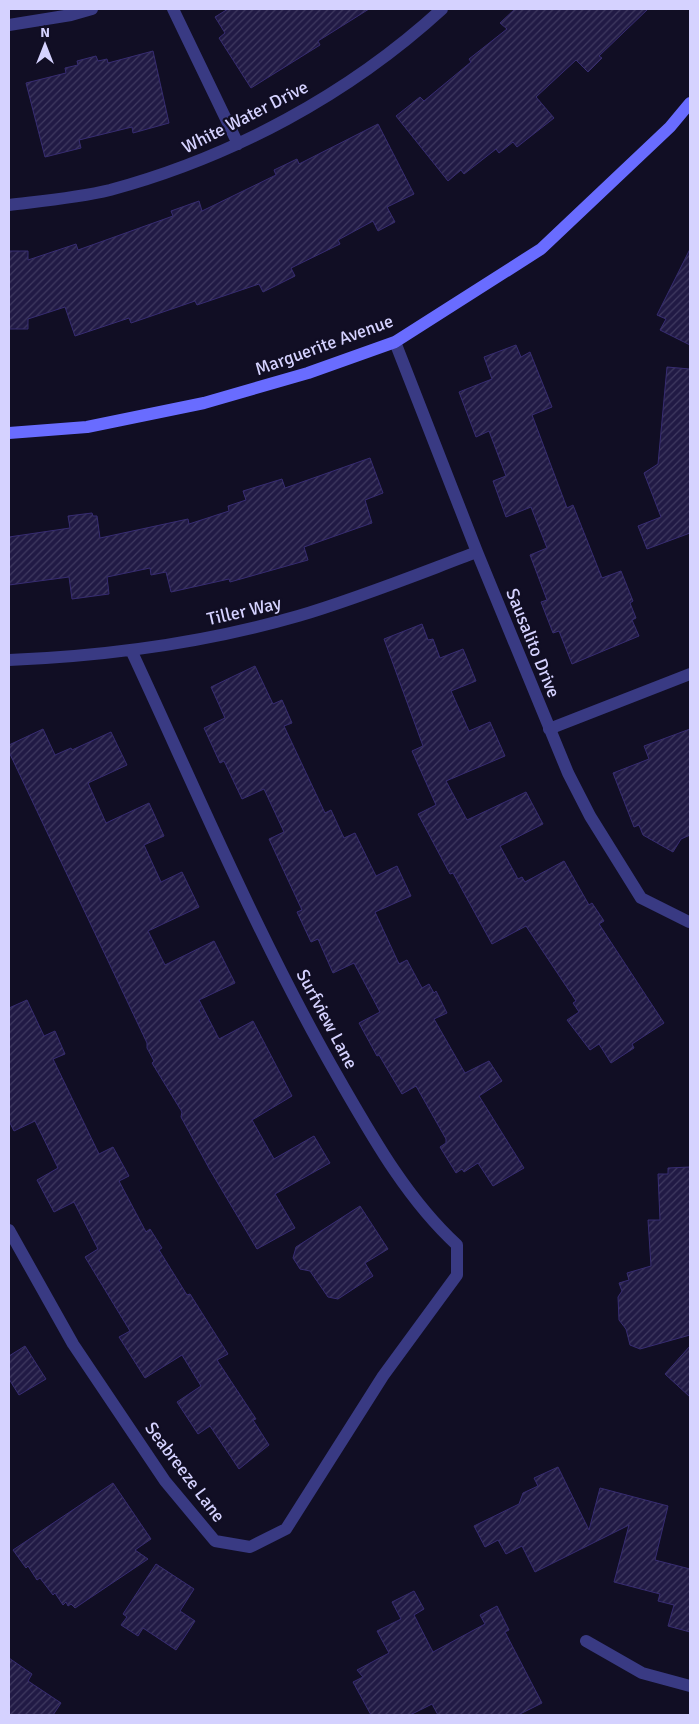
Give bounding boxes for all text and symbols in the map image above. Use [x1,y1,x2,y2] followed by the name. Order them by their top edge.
[20,20,70,70] north arrow
[40,24,50,41] text: N
[178,76,312,158] street label: White Water Drive
[252,310,396,380] street label: Marguerite Avenue
[501,585,565,701] street label: Sausalito Drive
[205,592,284,630] street label: Tiller Way
[292,965,362,1073] street label: Surfview Lane
[140,1418,230,1526] street label: Seabreeze Lane

